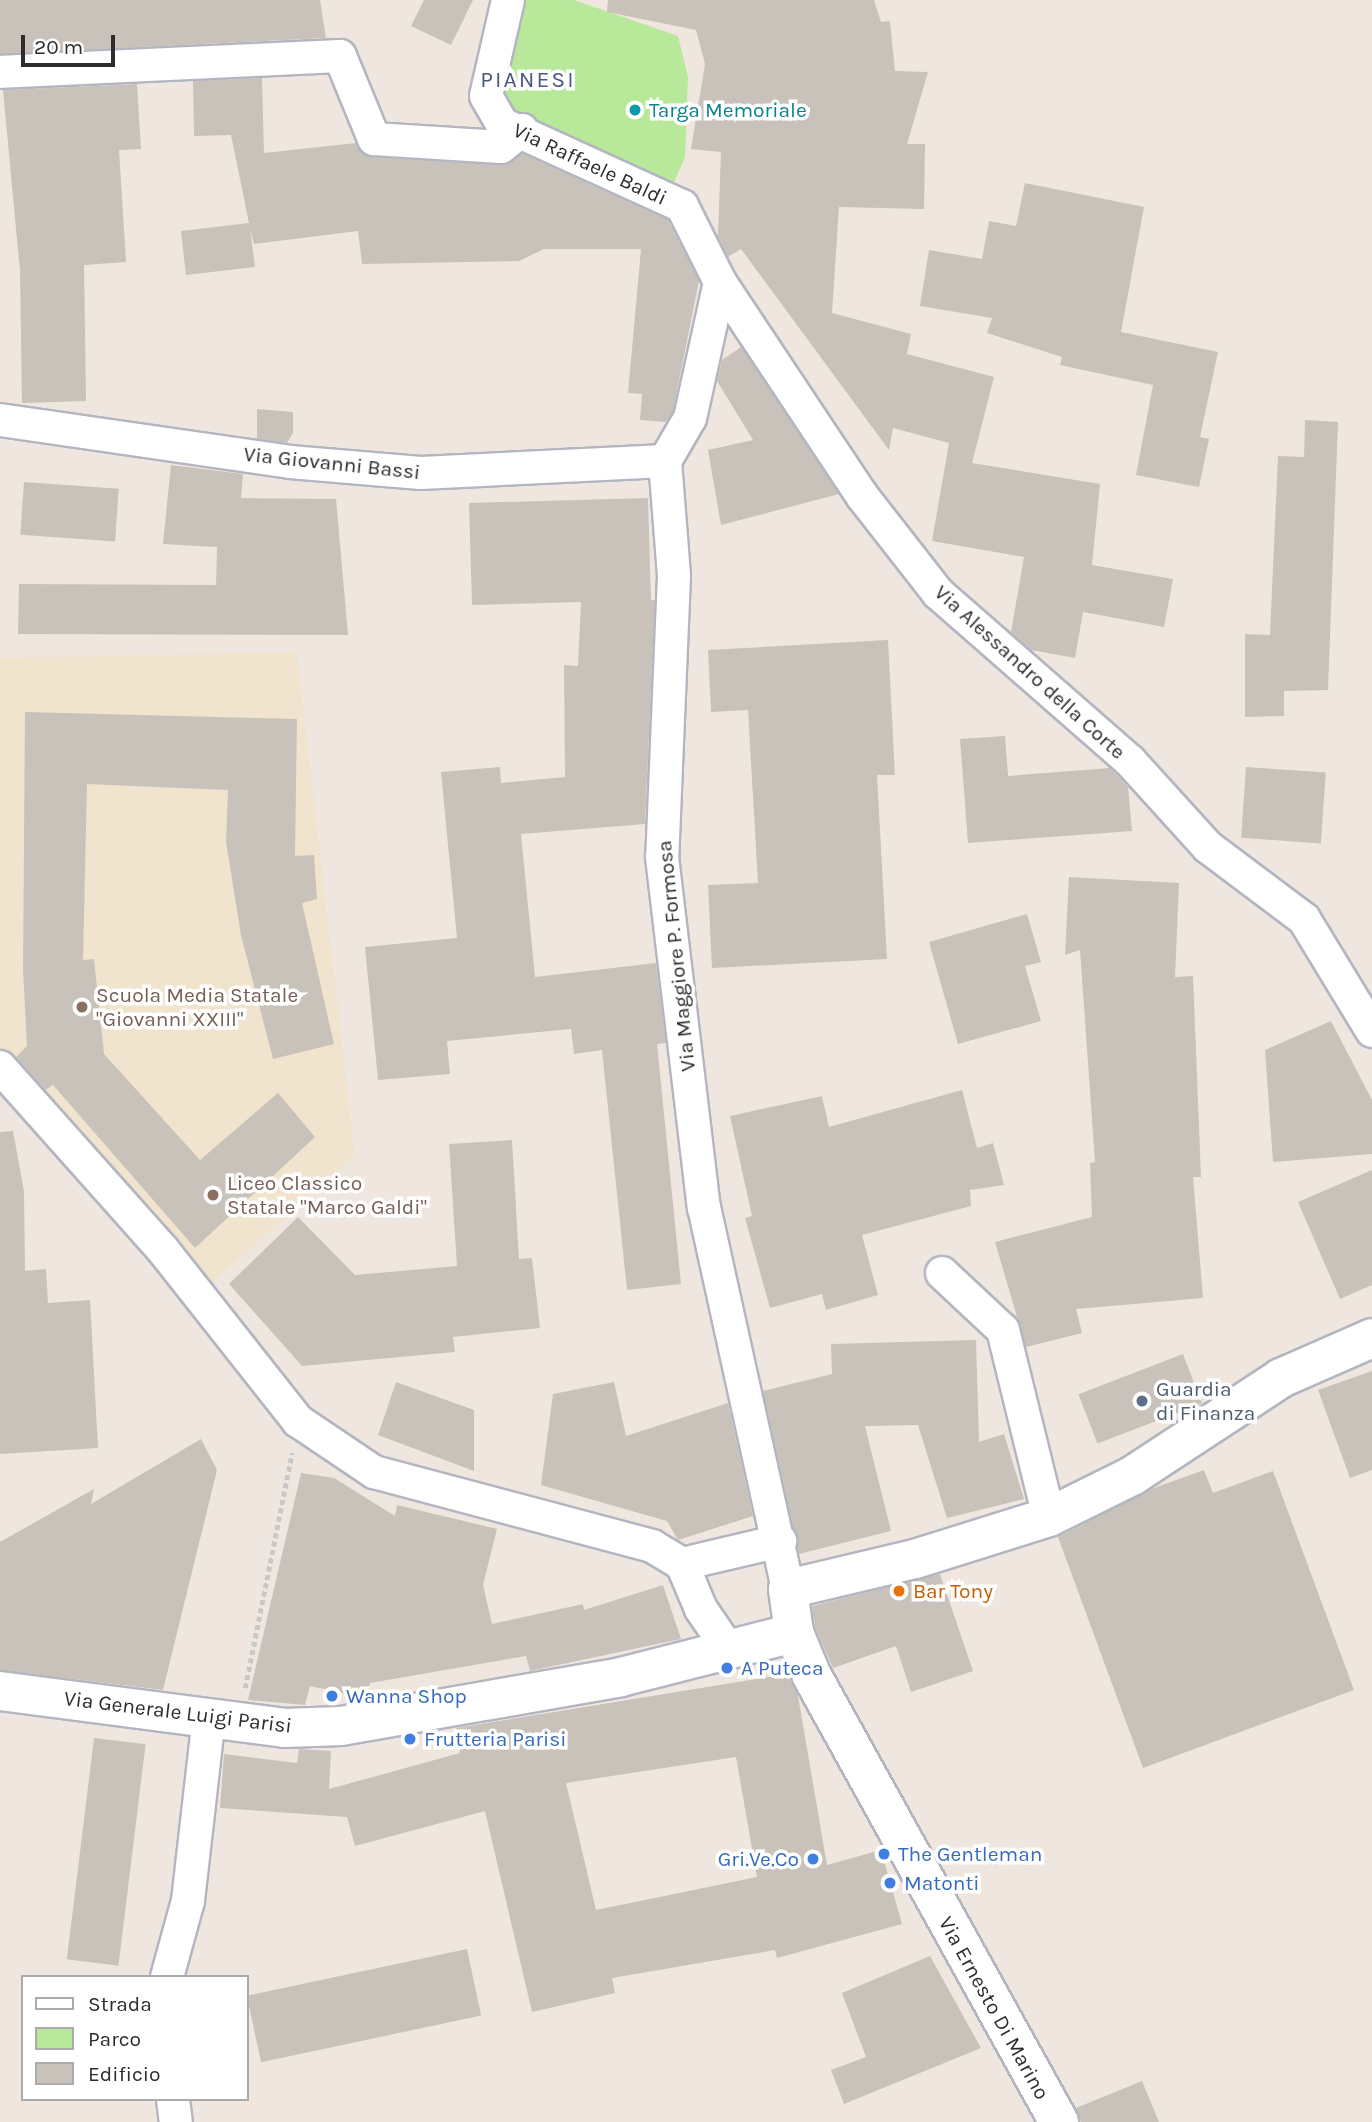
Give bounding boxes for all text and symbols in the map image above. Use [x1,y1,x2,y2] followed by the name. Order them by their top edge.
[24,21,119,65] scale bar
[34,35,83,59] text: 20 m
[481,66,575,94] district label: PIANESI
[649,97,807,123] place label: Targa Memoriale
[627,102,643,118] marker: Targa Memoriale
[509,117,671,211] street label: Via Raffaele Baldi
[242,441,422,485] street label: Via Giovanni Bassi
[929,580,1131,764] street label: Via Alessandro della Corte
[651,839,701,1073] street label: Via Maggiore P. Formosa
[96,982,298,1032] place label: Scuola Media Statale "Giovanni XXIII"
[74,999,90,1015] marker: Scuola Media Statale "Giovanni XXIII"
[227,1170,427,1220] place label: Liceo Classico Statale "Marco Galdi"
[205,1187,221,1203] marker: Liceo Classico Statale "Marco Galdi"
[1156,1376,1255,1426] place label: Guardia di Finanza
[1134,1393,1150,1409] marker: Guardia di Finanza
[913,1578,993,1604] place label: Bar Tony
[891,1583,907,1599] marker: Bar Tony
[741,1655,823,1681] place label: A Puteca
[719,1660,735,1676] marker: A Puteca
[346,1683,467,1709] place label: Wanna Shop
[63,1686,293,1738] street label: Via Generale Luigi Parisi
[324,1688,340,1704] marker: Wanna Shop
[424,1726,567,1752] place label: Frutteria Parisi
[402,1731,418,1747] marker: Frutteria Parisi
[898,1841,1042,1867] place label: The Gentleman
[718,1846,799,1872] place label: Gri.Ve.Co
[876,1846,892,1862] marker: The Gentleman
[805,1851,821,1867] marker: Gri.Ve.Co
[904,1870,980,1896] place label: Matonti
[882,1875,898,1891] marker: Matonti
[933,1912,1055,2104] street label: Via Ernesto Di Marino
[21,1975,248,2101] legend
[88,1992,152,2016] text: Strada
[88,2027,141,2051] text: Parco
[88,2062,161,2086] text: Edificio

